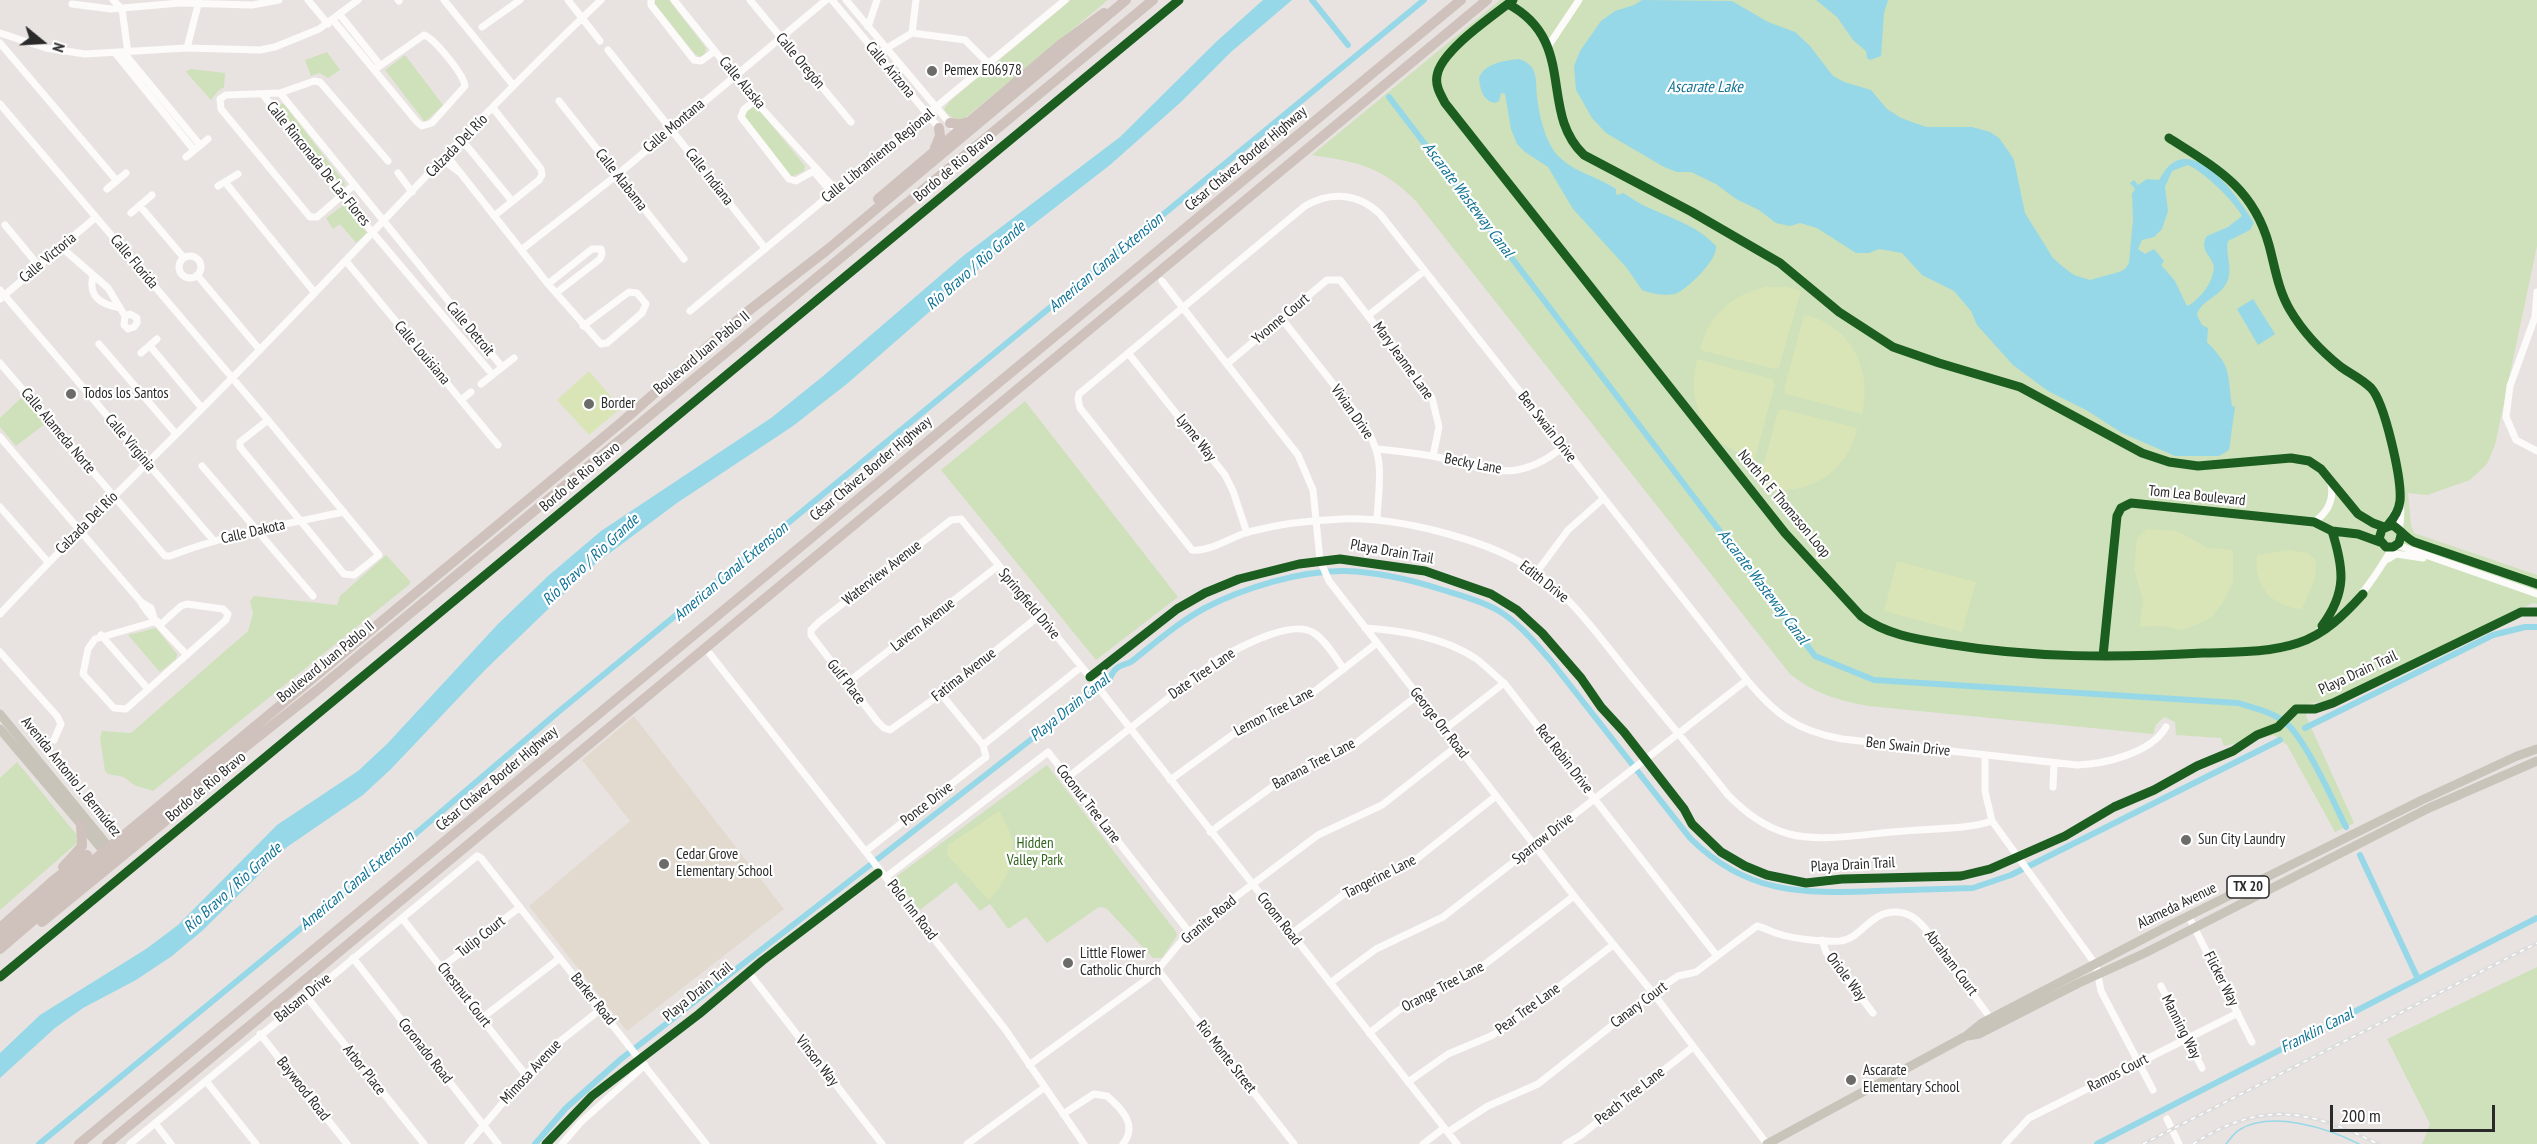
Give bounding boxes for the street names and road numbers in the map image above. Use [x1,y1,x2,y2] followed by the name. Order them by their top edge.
[772,30,828,92] street label: Calle Oregón
[861,38,919,102] street label: Calle Arizona
[715,53,769,113] street label: Calle Alaska
[640,95,708,157] street label: Calle Montana
[262,98,374,230] street label: Calle Rinconada De Las Flores
[1181,103,1311,215] street label: César Chávez Border Highway
[818,105,938,207] street label: Calle Libramiento Regional
[422,111,492,181] street label: Calzada Del Río
[910,128,998,206] street label: Bordo de Rio Bravo
[591,145,651,215] street label: Calle Alabama
[681,145,737,209] street label: Calle Indiana
[16,229,80,287] street label: Calle Victoria
[106,231,162,293] street label: Calle Florida
[1249,290,1313,348] street label: Yvonne Court
[442,298,498,360] street label: Calle Detroit
[650,308,754,398] street label: Boulevard Juan Pablo II
[390,317,454,389] street label: Calle Louisiana
[1369,319,1437,403] street label: Mary Jeanne Lane
[1327,381,1377,443] street label: Vivian Drive
[17,384,99,478] street label: Calle Alameda Norte
[1514,388,1580,466] street label: Ben Swain Drive
[101,411,159,475] street label: Calle Virginia
[1172,411,1220,465] street label: Lynne Way
[806,413,936,525] street label: César Chávez Border Highway
[536,438,624,516] street label: Bordo de Rio Bravo
[1734,447,1834,561] street label: North R E Thomason Loop
[1443,450,1503,478] street label: Becky Lane
[2148,482,2246,510] street label: Tom Lea Boulevard
[52,488,122,558] street label: Calzada Del Río
[219,516,287,548] street label: Calle Dakota
[1349,536,1435,568] street label: Playa Drain Trail
[839,537,925,609] street label: Waterview Avenue
[1516,557,1572,607] street label: Edith Drive
[994,565,1064,643] street label: Springfield Drive
[888,595,958,655] street label: Lavern Avenue
[274,617,378,707] street label: Boulevard Juan Pablo II
[928,644,1000,706] street label: Fatima Avenue
[1165,645,1239,703] street label: Date Tree Lane
[2316,647,2400,699] street label: Playa Drain Trail
[823,656,869,708] street label: Gulf Place
[1231,684,1317,740] street label: Lemon Tree Lane
[1406,684,1472,762] street label: George Orr Road
[17,713,125,841] street label: Avenida Antonio J. Bermúdez
[1532,721,1596,797] street label: Red Robin Drive
[432,723,562,835] street label: César Chávez Border Highway
[1865,734,1951,760] street label: Ben Swain Drive
[1270,735,1358,793] street label: Banana Tree Lane
[162,748,250,826] street label: Bordo de Rio Bravo
[1052,761,1124,847] street label: Coconut Tree Lane
[897,778,957,830] street label: Ponce Drive
[1509,809,1577,869] street label: Sparrow Drive
[1341,851,1419,903] street label: Tangerine Lane
[1810,854,1896,876] street label: Playa Drain Trail
[883,876,941,944] street label: Polo Inn Road
[2227,876,2269,898] road number: TX 20
[2134,879,2220,933] street label: Alameda Avenue
[1253,889,1305,949] street label: Croom Road
[1178,892,1240,948] street label: Granite Road
[453,913,509,961] street label: Tulip Court
[1921,927,1981,999] street label: Abraham Court
[1822,949,1870,1005] street label: Oriole Way
[2200,949,2242,1009] street label: Flicker Way
[660,958,736,1026] street label: Playa Drain Trail
[1399,958,1487,1016] street label: Orange Tree Lane
[433,959,495,1031] street label: Chestnut Court
[567,969,619,1029] street label: Barker Road
[271,970,335,1026] street label: Balsam Drive
[1607,978,1671,1032] street label: Canary Court
[1492,980,1564,1038] street label: Pear Tree Lane
[2157,992,2205,1062] street label: Manning Way
[394,1015,456,1087] street label: Coronado Road
[1192,1017,1260,1097] street label: Rio Monte Street
[792,1032,842,1090] street label: Vinson Way
[497,1036,565,1108] street label: Mimosa Avenue
[339,1041,389,1099] street label: Arbor Place
[2085,1050,2151,1096] street label: Ramos Court
[273,1054,333,1124] street label: Baywood Road
[1592,1063,1668,1129] street label: Peach Tree Lane

